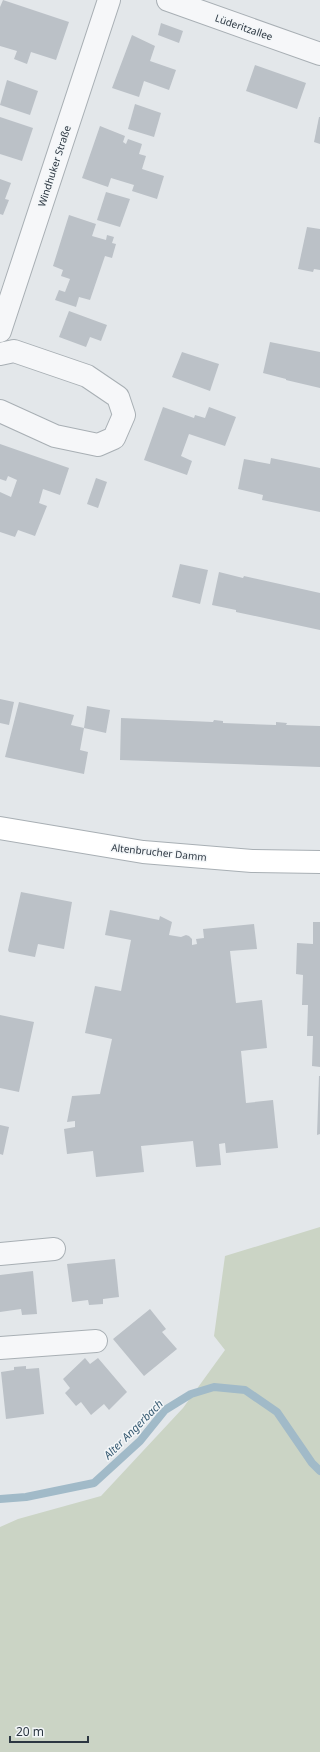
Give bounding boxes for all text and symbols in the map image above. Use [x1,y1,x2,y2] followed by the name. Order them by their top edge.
[213,11,275,44] street label: Lüderitzallee
[34,123,74,209] street label: Windhuker Straße
[111,840,207,864] street label: Altenbrucher Damm
[99,1396,166,1463] water label: Alter Angerbach
[10,1718,88,1744] scale bar
[16,1723,44,1740] text: 20 m

